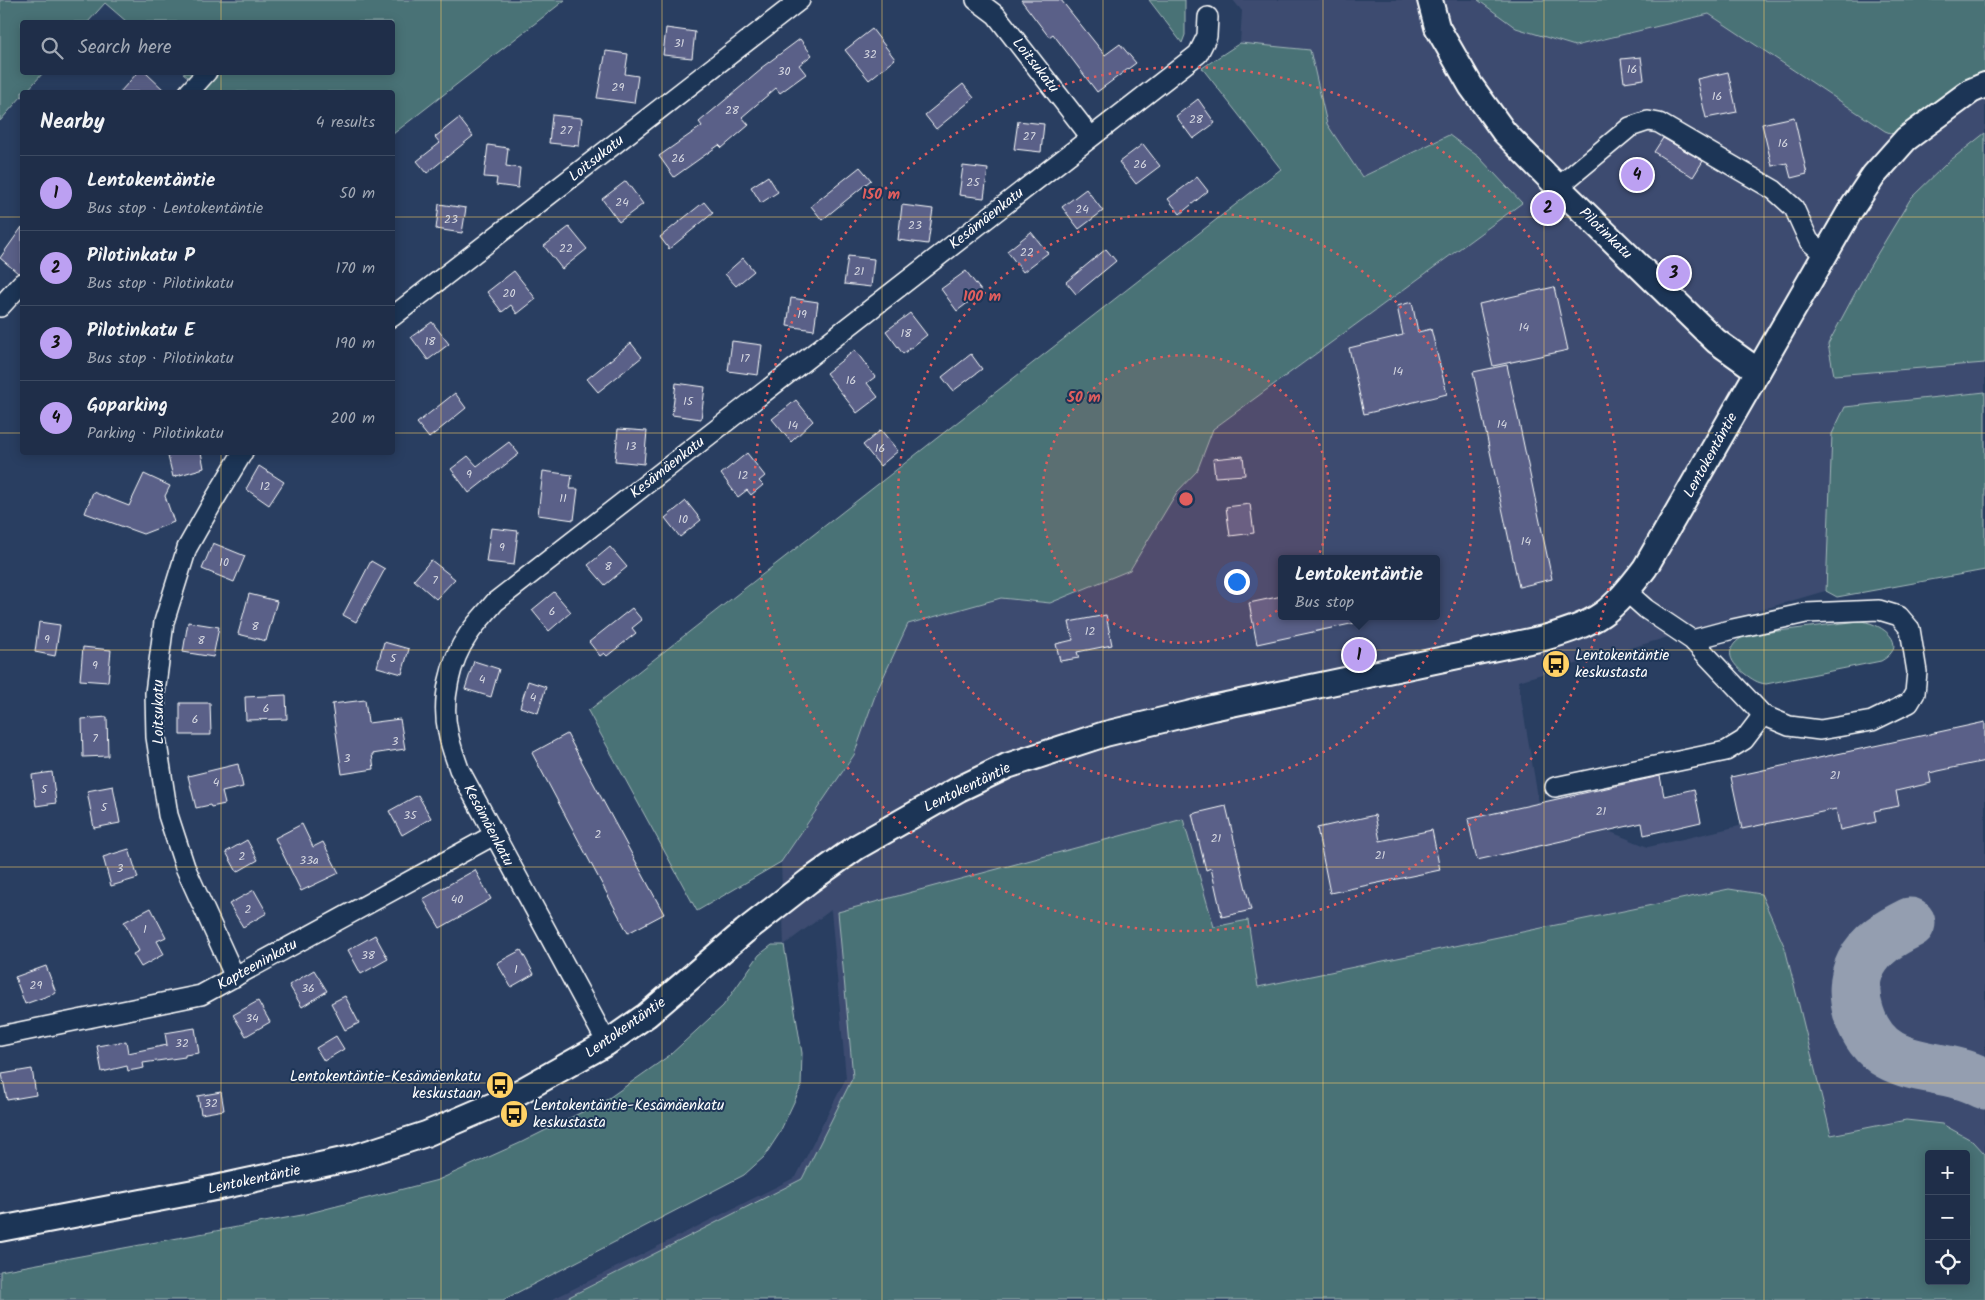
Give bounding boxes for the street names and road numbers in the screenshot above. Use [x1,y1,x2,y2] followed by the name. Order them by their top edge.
[1006,33,1065,99] street label: Loitsukatu
[564,129,630,188] street label: Loitsukatu
[944,182,1029,256] street label: Kesämäenkatu
[1573,202,1638,266] street label: Pilotinkatu
[1678,408,1744,503] street label: Lentokentäntie
[625,431,710,505] street label: Kesämäenkatu
[147,679,171,745] street label: Loitsukatu
[920,756,1015,819] street label: Lentokentäntie
[456,780,520,871] street label: Kesämäenkatu
[213,933,302,997] street label: Kapteeninkatu
[580,991,671,1065] street label: Lentokentäntie
[206,1158,303,1202] street label: Lentokentäntie

